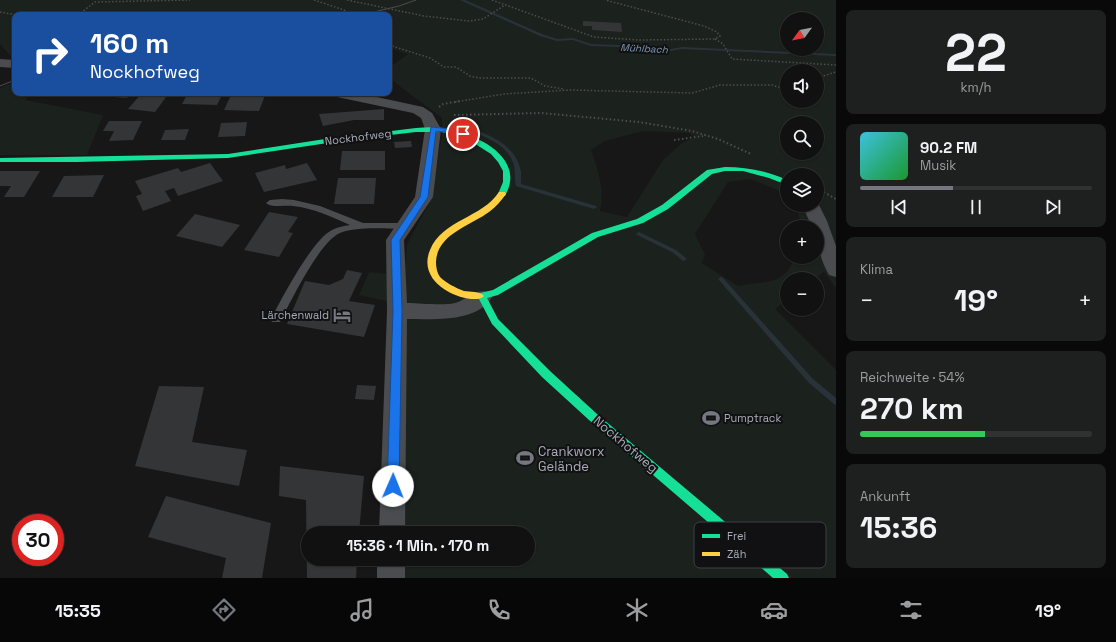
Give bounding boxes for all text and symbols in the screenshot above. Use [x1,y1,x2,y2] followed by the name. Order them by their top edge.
[780,12,824,56] north arrow
[780,12,824,316] map controls
[945,20,1007,86] text: 22
[90,25,169,61] text: 160 m
[24,28,76,80] icon: right
[620,41,669,56] water label: Mühlbach
[90,60,200,83] text: Nockhofweg
[780,64,824,108] button: sound
[961,79,991,96] text: km/h
[780,116,824,160] button: search
[446,117,480,151] pin
[452,123,474,145] icon: arrive
[324,126,392,148] street label: Nockhofweg
[920,138,977,157] text: 90.2 FM
[920,157,956,174] text: Musik
[780,168,824,212] button: layers
[888,196,910,218] icon: previous
[965,196,987,218] icon: pause
[1042,196,1064,218] icon: next
[780,220,824,264] button: +
[860,261,893,278] text: Klima
[780,272,824,316] button: −
[954,281,998,320] text: 19°
[860,286,874,314] text: −
[1078,286,1092,314] text: +
[332,305,352,325] hotel icon: Lärchenwald
[261,308,329,322] place label: Lärchenwald
[860,369,964,386] text: Reichweite · 54%
[860,389,964,428] text: 270 km
[701,408,721,428] sports icon: Pumptrack
[724,411,781,425] place label: Pumptrack
[590,412,662,476] street label: Nockhofweg
[538,443,605,475] place label: Crankworx Gelände
[515,448,535,468] sports icon: Crankworx Gelände
[372,465,414,507] position arrow
[860,488,910,505] text: Ankunft
[860,508,937,547] text: 15:36
[12,514,64,566] speed limit sign: 30
[694,522,826,568] legend
[727,529,746,543] text: Frei
[347,536,489,555] text: 15:36 · 1 Min. · 170 m
[727,547,746,561] text: Zäh
[210,596,238,624] icon: directions
[348,596,376,624] icon: music
[485,596,513,624] icon: phone
[623,596,651,624] icon: climate
[760,596,788,624] icon: car
[897,596,925,624] icon: filters
[55,599,101,622] text: 15:35
[1035,599,1061,622] text: 19°

